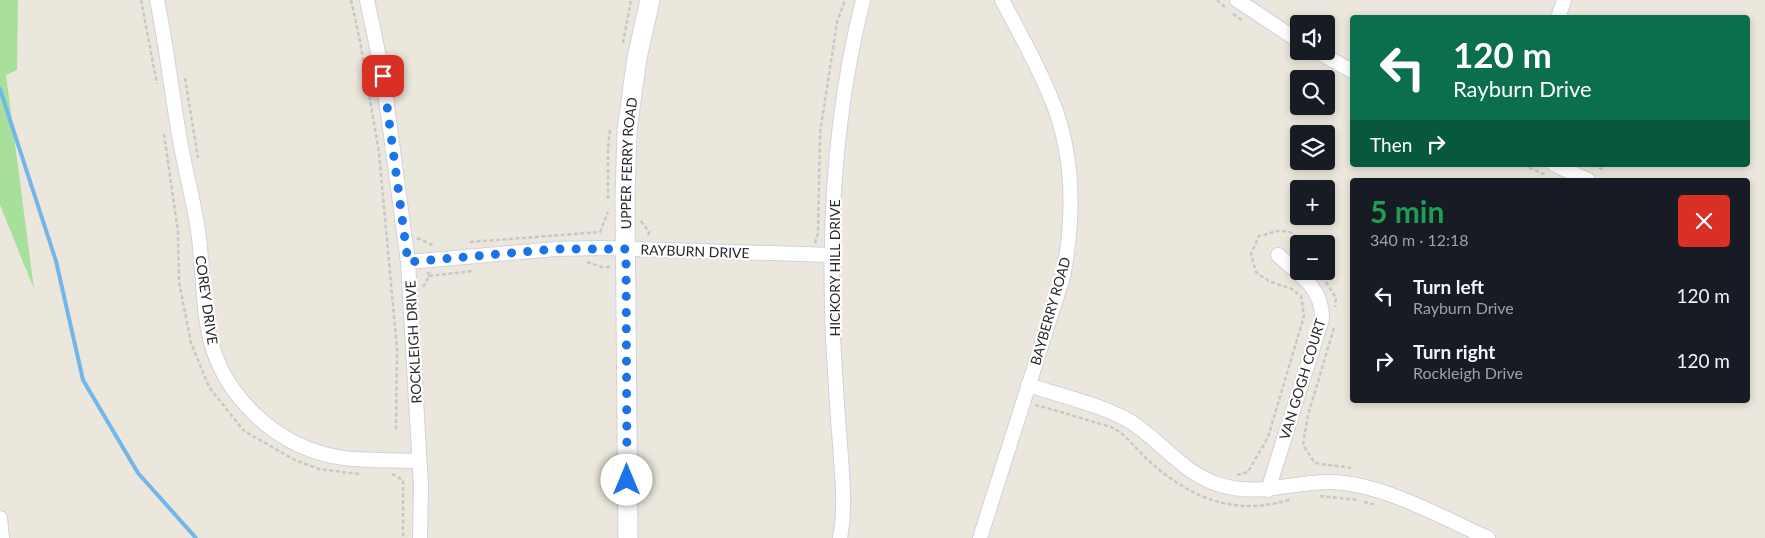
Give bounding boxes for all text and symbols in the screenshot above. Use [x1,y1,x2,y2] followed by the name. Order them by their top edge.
[1290,15,1335,280] map controls
[1290,15,1335,60] button: sound
[1453,33,1552,75] text: 120 m
[1370,35,1435,100] icon: left
[362,55,404,97] pin
[369,62,397,90] icon: arrive
[1290,70,1335,115] button: search
[1453,75,1592,102] text: Rayburn Drive
[616,96,640,229] street label: UPPER FERRY ROAD
[1290,125,1335,170] button: layers
[1422,130,1450,158] icon: right
[1370,133,1412,156] text: Then
[1290,180,1335,225] button: +
[1370,193,1444,229] text: 5 min
[1678,195,1730,247] button: close
[826,199,843,337] street label: HICKORY HILL DRIVE
[1370,230,1469,249] text: 340 m · 12:18
[1290,235,1335,280] button: −
[640,241,750,261] street label: RAYBURN DRIVE
[192,254,222,346] street label: COREY DRIVE
[1026,255,1074,367] street label: BAYBERRY ROAD
[1413,275,1484,298] text: Turn left
[401,280,425,404] street label: ROCKLEIGH DRIVE
[1370,282,1398,310] icon: left
[1676,284,1730,307] text: 120 m
[1413,298,1514,317] text: Rayburn Drive
[1275,316,1329,442] street label: VAN GOGH COURT
[1413,340,1495,363] text: Turn right
[1370,347,1398,375] icon: right
[1676,349,1730,372] text: 120 m
[1413,363,1523,382] text: Rockleigh Drive
[600,453,652,505] position arrow

